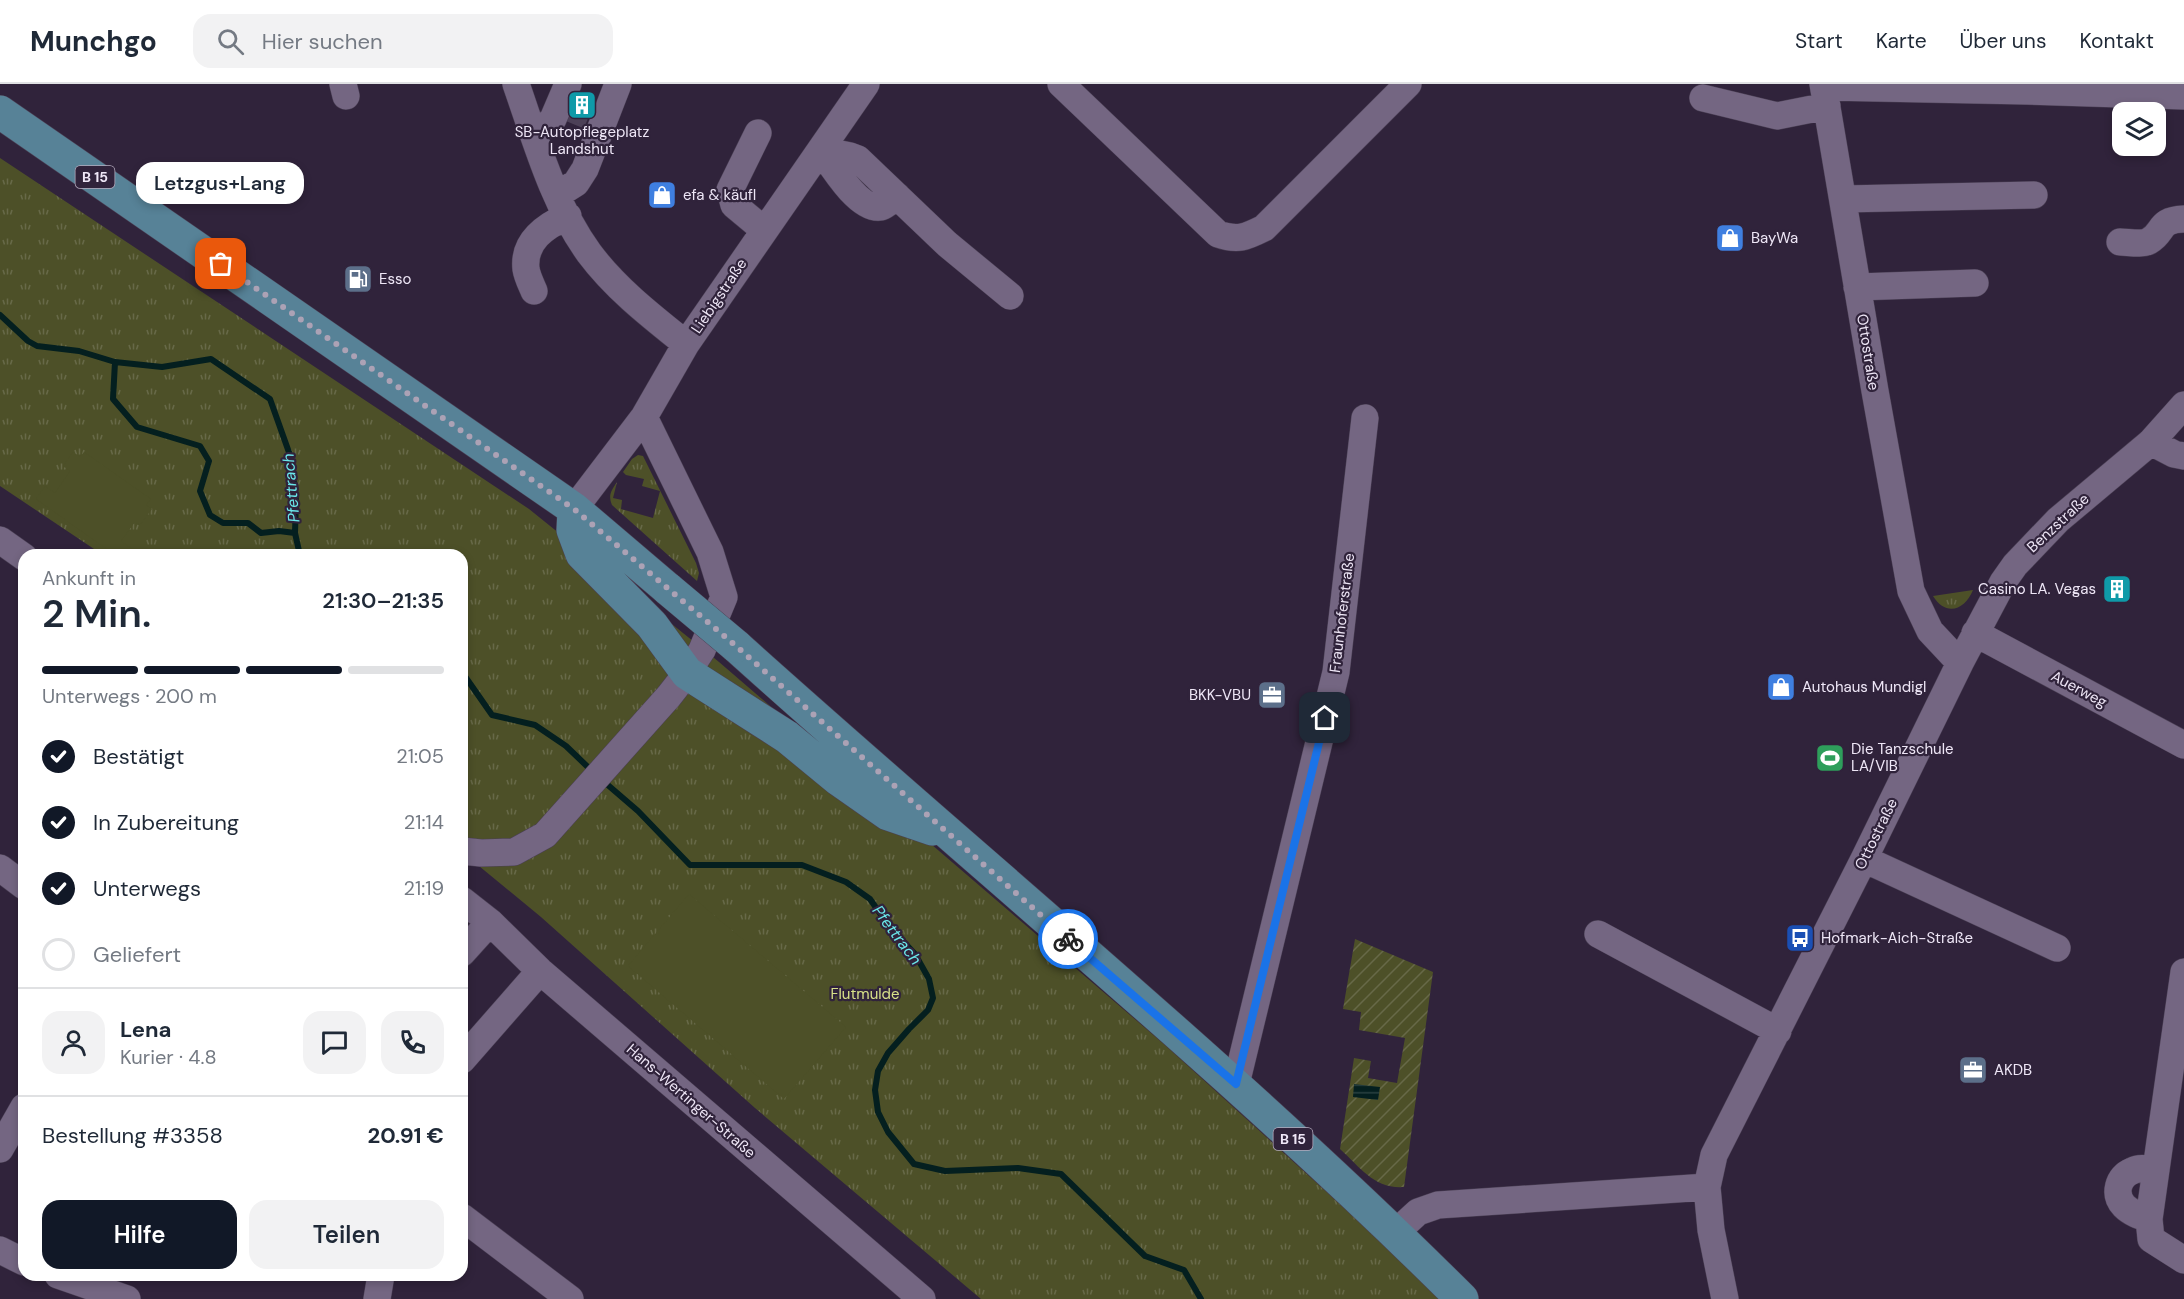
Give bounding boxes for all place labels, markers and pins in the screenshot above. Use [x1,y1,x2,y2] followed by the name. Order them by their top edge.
[566,89,598,121] building icon: SB-Autopflegeplatz Landshut
[515,122,649,159] place label: SB-Autopflegeplatz Landshut
[137,162,305,204] callout: Letzgus+Lang
[646,179,678,211] shop icon: efa & käufl
[683,185,756,205] place label: efa & käufl
[1714,222,1746,254] shop icon: BayWa
[1751,228,1798,248] place label: BayWa
[195,238,246,289] pin
[342,263,374,295] fuel station icon: Esso
[379,269,412,289] place label: Esso
[2101,573,2133,605] building icon: Casino LA. Vegas
[1978,579,2096,599] place label: Casino LA. Vegas
[1765,671,1797,703] shop icon: Autohaus Mundigl
[1802,677,1926,697] place label: Autohaus Mundigl
[1256,679,1288,711] office icon: BKK-VBU
[1189,685,1251,705] place label: BKK-VBU
[1299,692,1350,743] pin
[1851,739,1954,776] place label: Die Tanzschule LA/VIB
[1814,742,1846,774] sports icon: Die Tanzschule LA/VIB
[1784,922,1816,954] bus stop icon: Hofmark-Aich-Straße
[1821,928,1973,948] place label: Hofmark-Aich-Straße
[1957,1054,1989,1086] office icon: AKDB
[1994,1060,2032,1080] place label: AKDB

